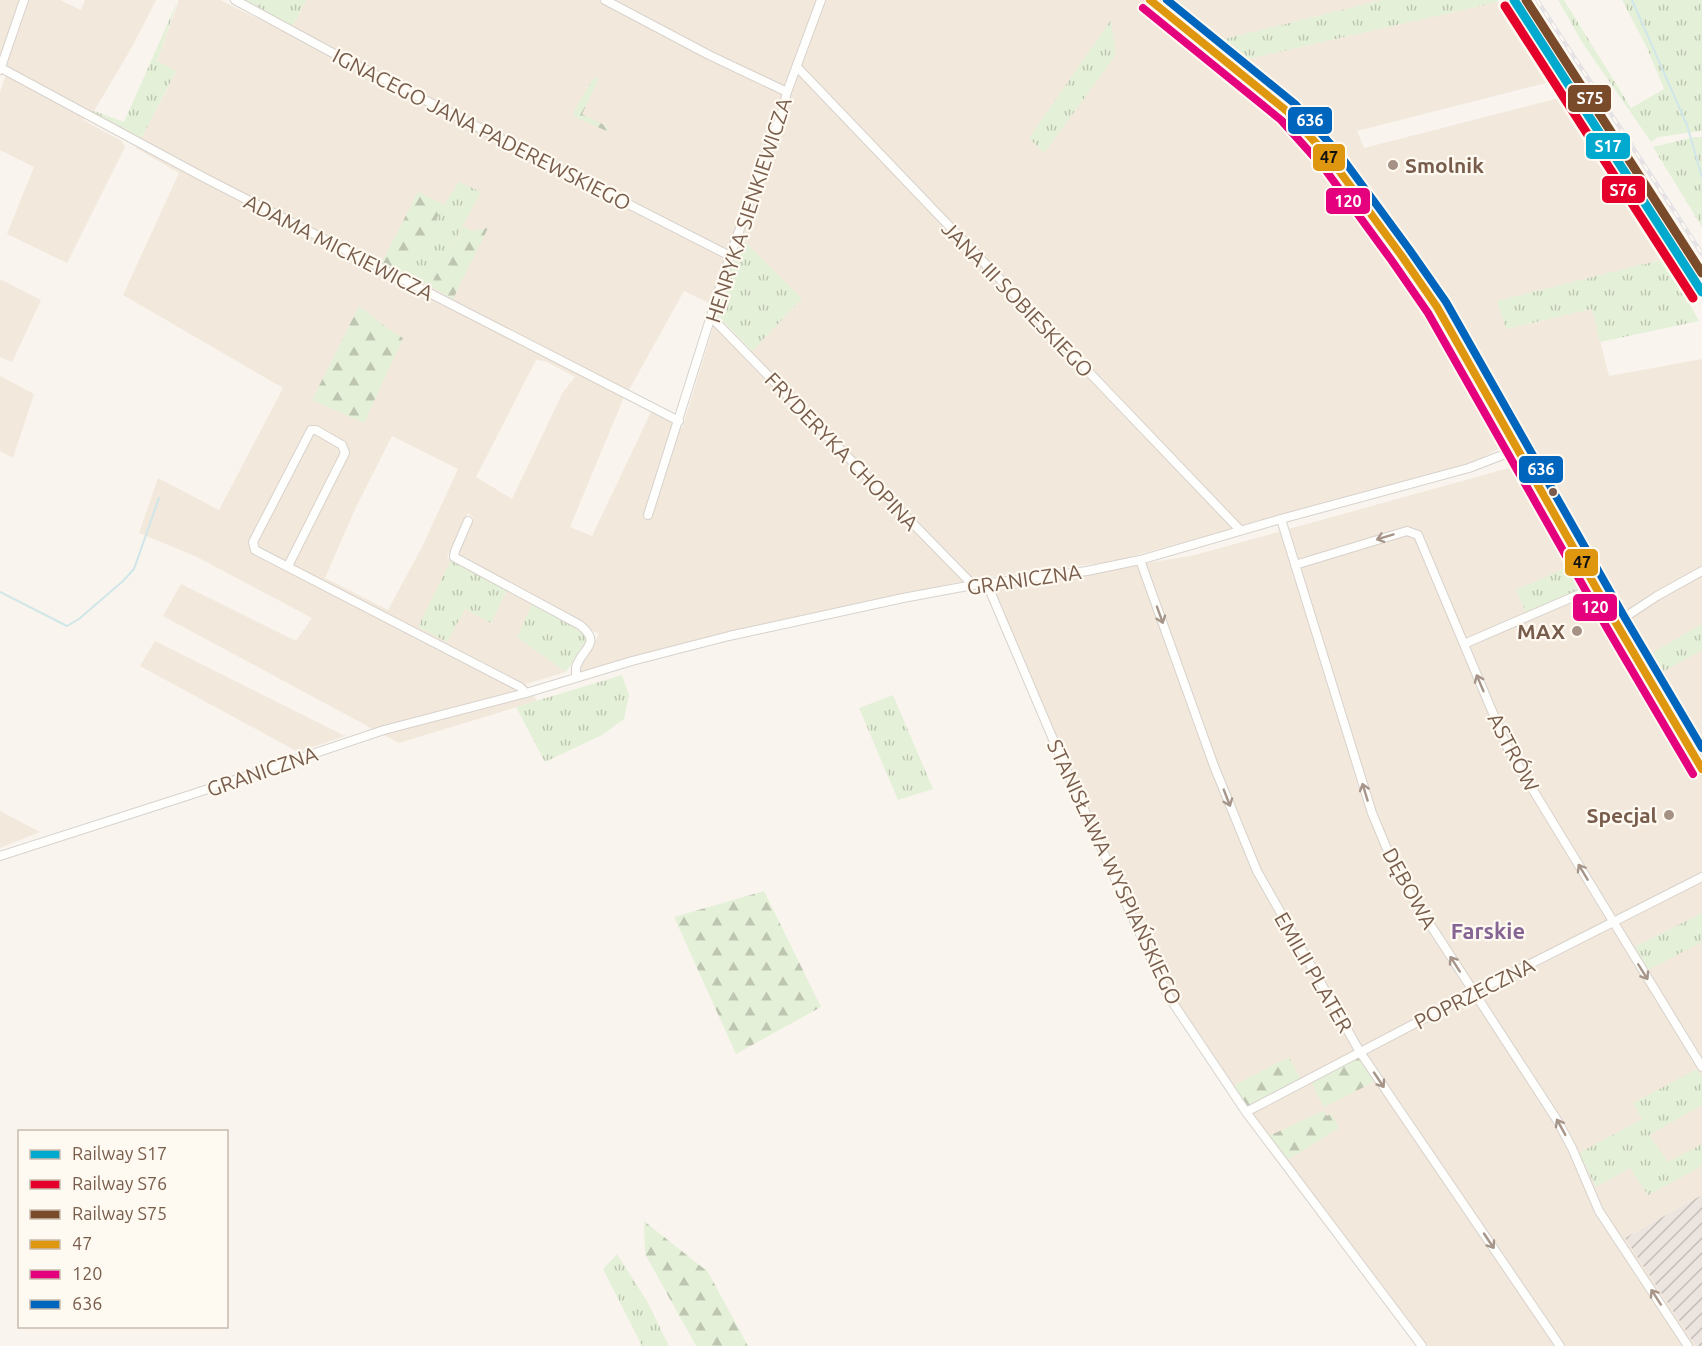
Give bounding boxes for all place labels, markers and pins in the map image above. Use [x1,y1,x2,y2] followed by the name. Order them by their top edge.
[1405,153,1484,177] place label: Smolnik
[1386,158,1400,172] marker: Smolnik
[1547,486,1559,498] unlabelled marker
[1517,619,1565,643] place label: MAX
[1570,624,1584,638] marker: MAX
[1586,803,1657,827] place label: Specjal
[1662,808,1676,822] marker: Specjal

